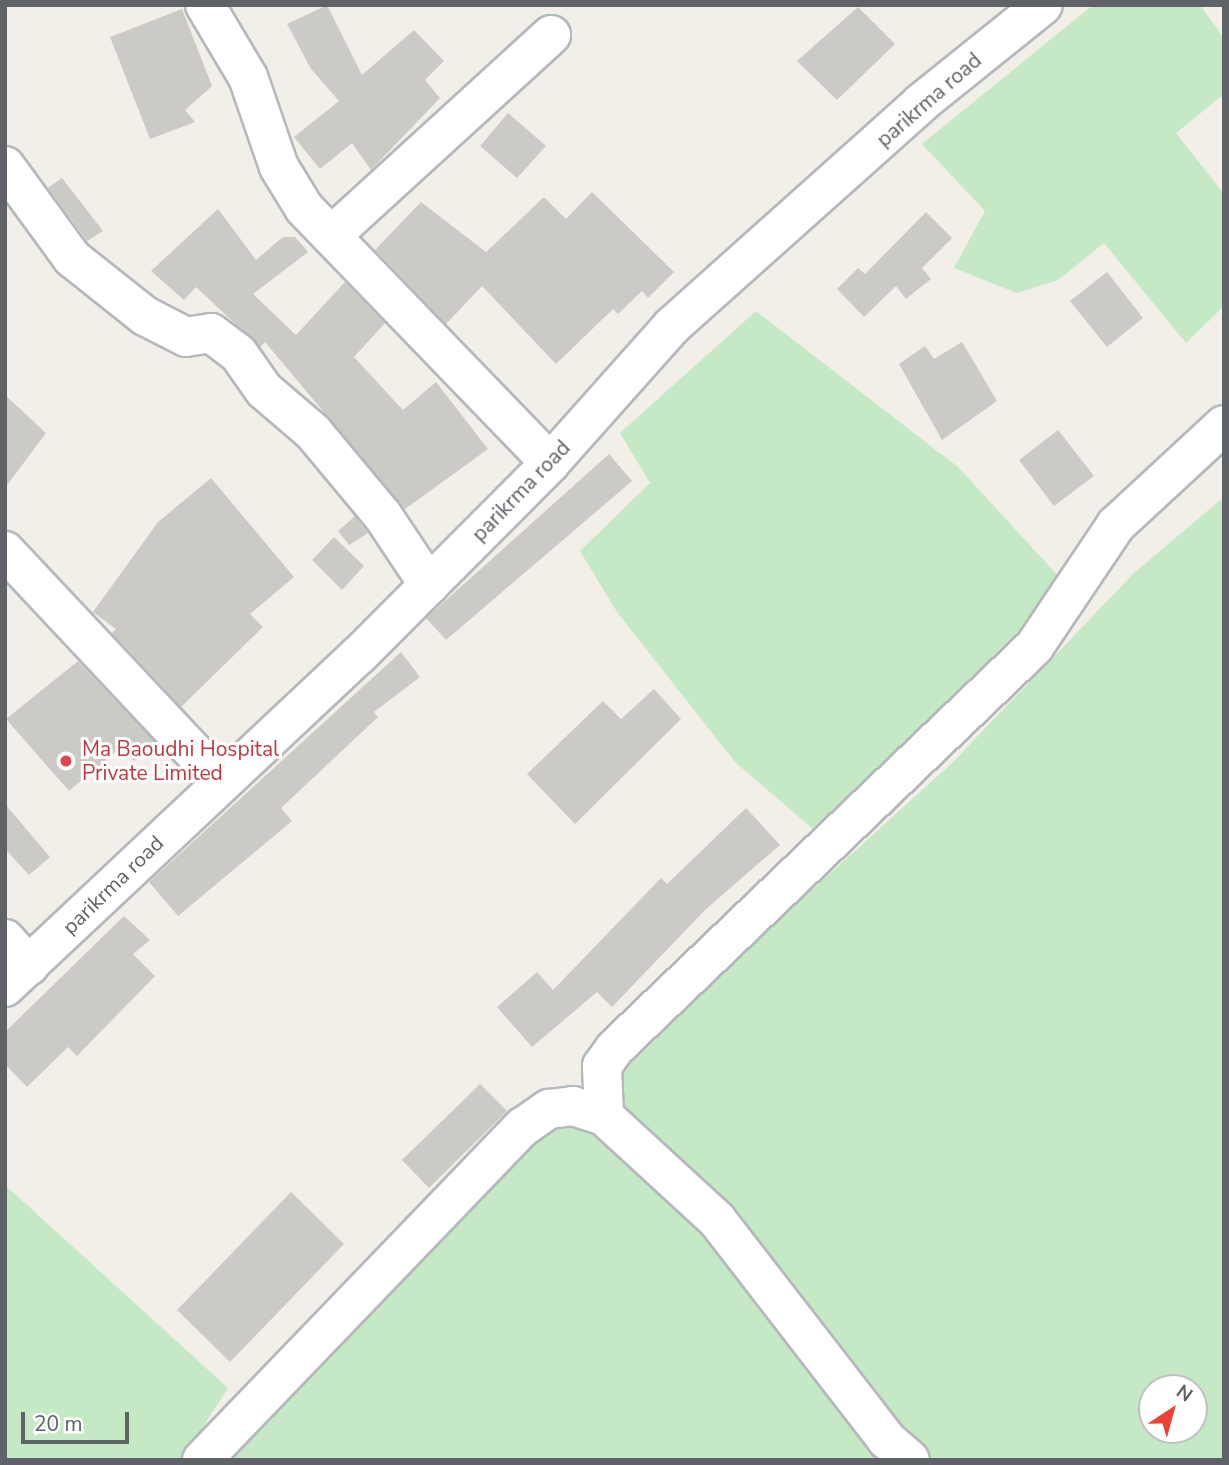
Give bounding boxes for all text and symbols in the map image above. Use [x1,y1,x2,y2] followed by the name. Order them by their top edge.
[871,48,987,152] street label: parikrma road
[467,435,575,547] street label: parikrma road
[82,736,279,786] place label: Ma Baoudhi Hospital Private Limited
[56,751,76,771] marker: Ma Baoudhi Hospital Private Limited
[57,831,169,939] street label: parikrma road
[1138,1374,1208,1444] north arrow
[1171,1379,1198,1408] text: N
[24,1398,133,1442] scale bar
[34,1410,83,1438] text: 20 m

